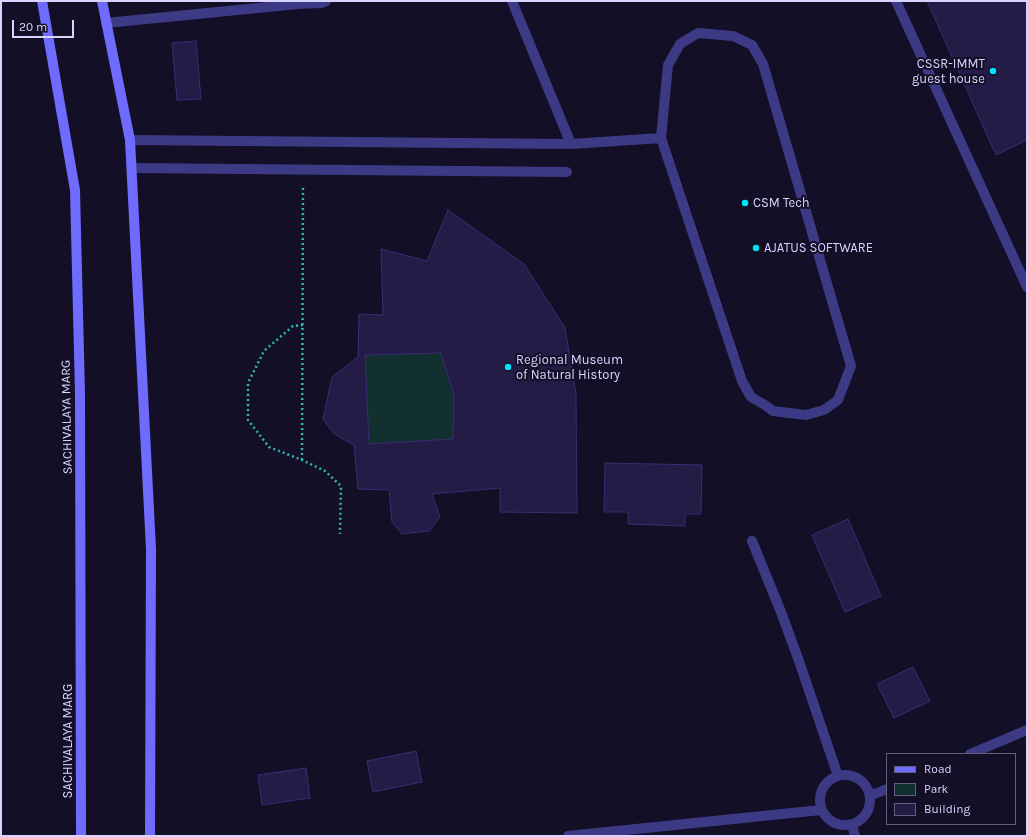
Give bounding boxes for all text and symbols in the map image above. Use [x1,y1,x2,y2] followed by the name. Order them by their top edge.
[14,12,76,38] scale bar
[19,20,47,34] text: 20 m
[912,56,985,87] place label: CSSR-IMMT guest house
[988,66,998,76] marker: CSSR-IMMT guest house
[753,195,810,211] place label: CSM Tech
[740,198,750,208] marker: CSM Tech
[764,240,873,256] place label: AJATUS SOFTWARE
[751,243,761,253] marker: AJATUS SOFTWARE
[516,352,623,383] place label: Regional Museum of Natural History
[58,359,76,475] street label: SACHIVALAYA MARG
[503,362,513,372] marker: Regional Museum of Natural History
[60,684,76,798] street label: SACHIVALAYA MARG
[886,753,1016,825] legend
[924,762,952,776] text: Road
[924,782,948,796] text: Park
[924,802,970,816] text: Building

